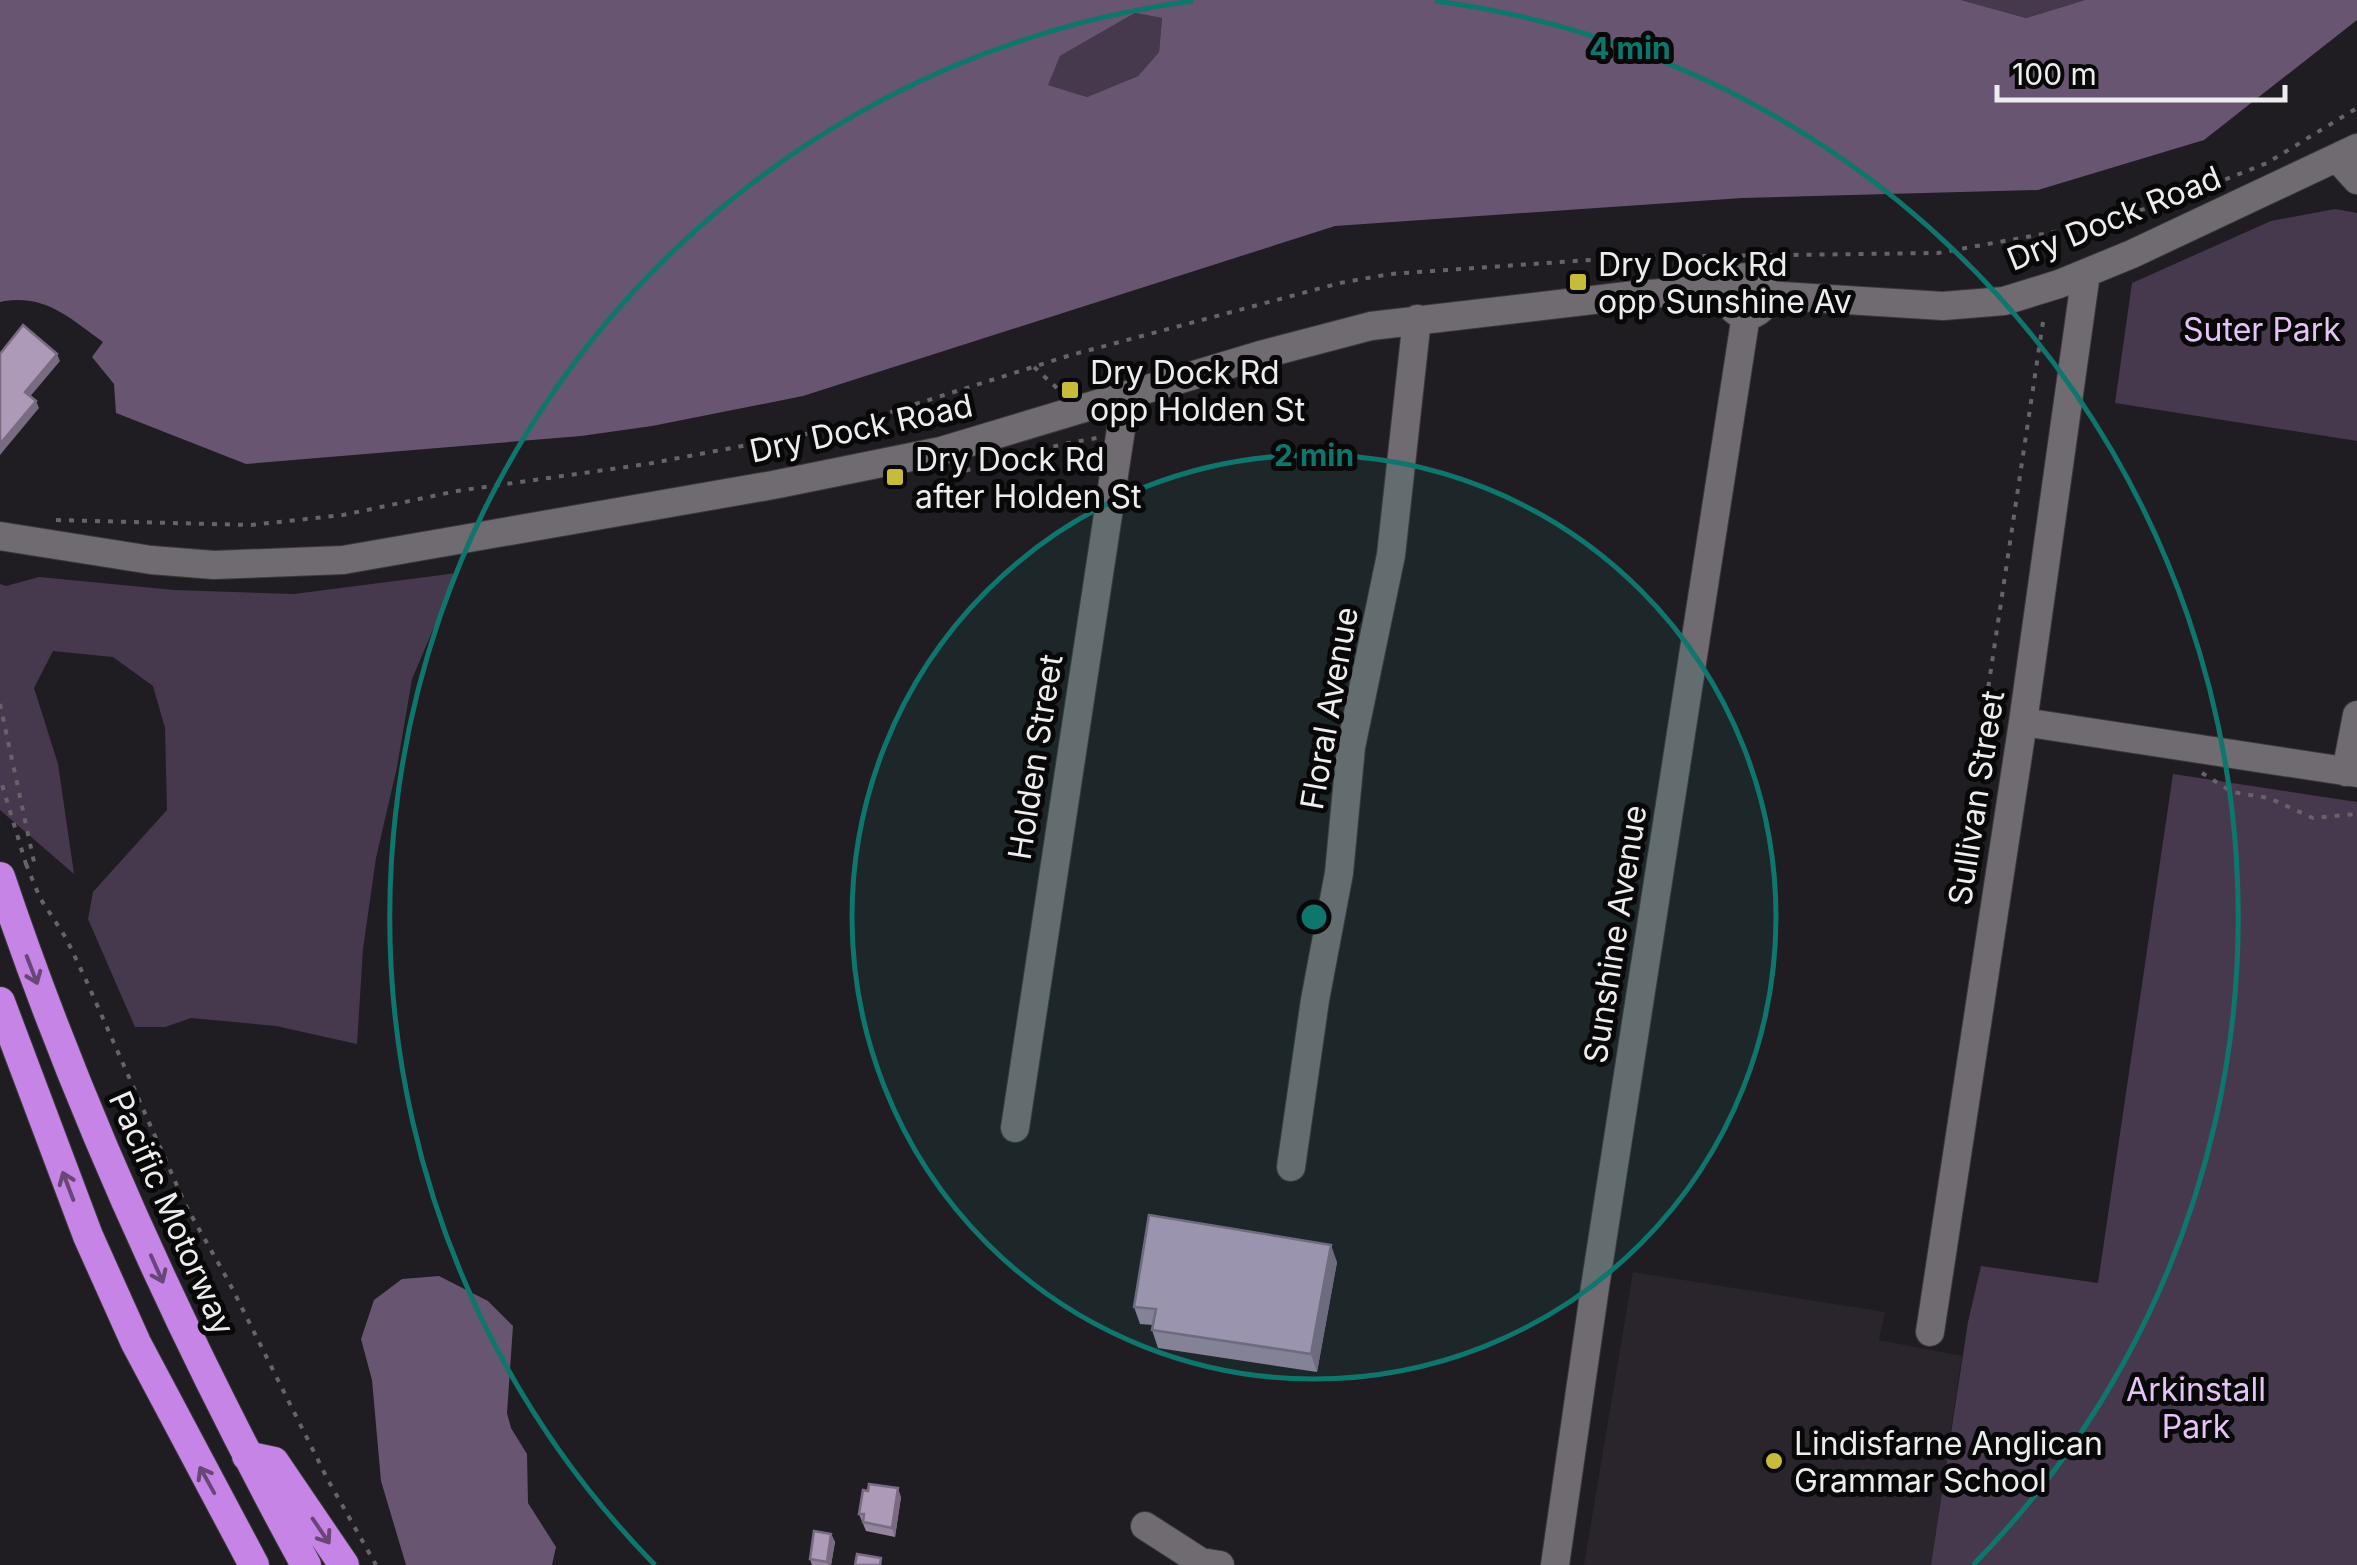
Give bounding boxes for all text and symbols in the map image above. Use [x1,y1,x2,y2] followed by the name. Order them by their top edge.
[1589,30,1671,66] text: 4 min
[1997,40,2284,102] scale bar
[2012,56,2097,92] text: 100 m
[2001,157,2227,279] street label: Dry Dock Road
[1598,245,1852,321] place label: Dry Dock Rd opp Sunshine Av
[1567,271,1589,293] marker: Dry Dock Rd opp Sunshine Av
[2183,310,2341,349] park label: Suter Park
[1090,353,1305,429] place label: Dry Dock Rd opp Holden St
[1059,379,1081,401] marker: Dry Dock Rd opp Holden St
[746,385,976,471] street label: Dry Dock Road
[1274,437,1354,473] text: 2 min
[915,440,1141,516] place label: Dry Dock Rd after Holden St
[884,466,906,488] marker: Dry Dock Rd after Holden St
[1292,604,1366,812] street label: Floral Avenue
[1000,652,1070,862] street label: Holden Street
[1940,688,2012,908] street label: Sullivan Street
[1575,802,1655,1066] street label: Sunshine Avenue
[1296,899,1332,935] centre of rings
[24,954,42,984] one-way arrow
[101,1085,243,1341] street label: Pacific Motorway
[58,1171,76,1201] one-way arrow
[149,1253,167,1284] one-way arrow
[2126,1370,2266,1446] park label: Arkinstall Park
[1794,1424,2103,1500] place label: Lindisfarne Anglican Grammar School
[1763,1450,1785,1472] marker: Lindisfarne Anglican Grammar School
[196,1465,216,1495] one-way arrow
[310,1516,331,1544] one-way arrow

